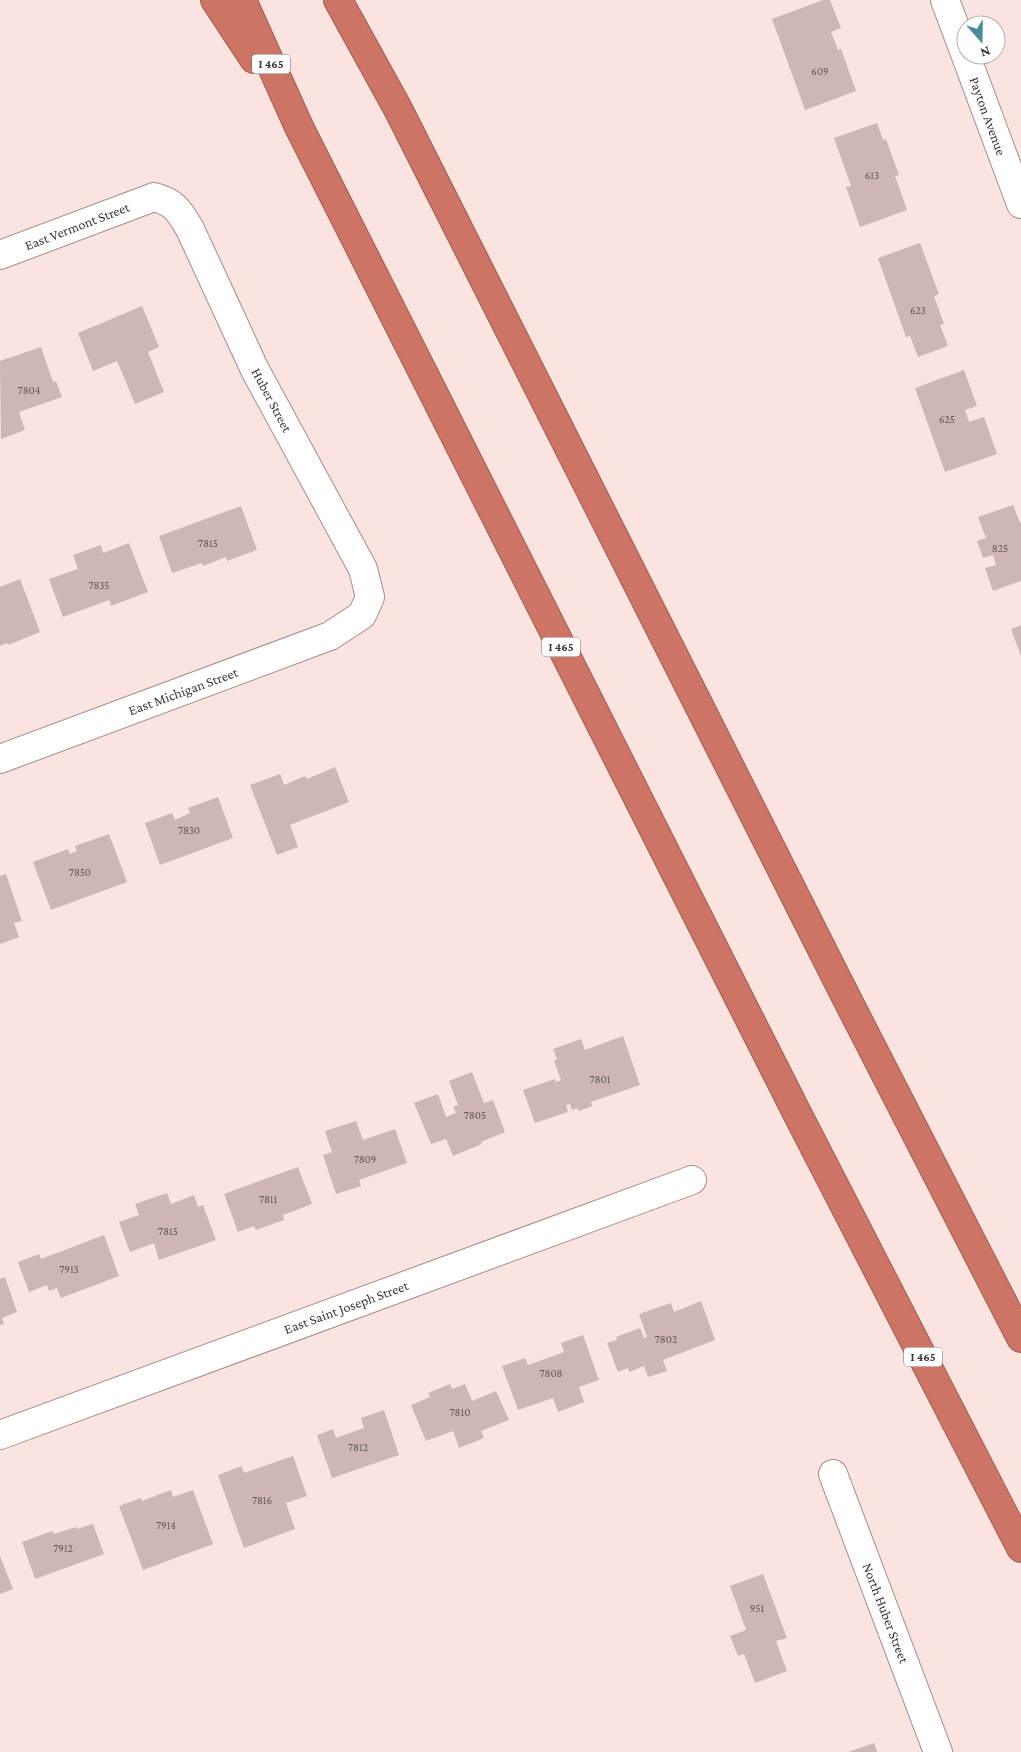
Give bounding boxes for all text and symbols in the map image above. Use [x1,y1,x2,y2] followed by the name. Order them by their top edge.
[956,15,1006,65] north arrow
[978,43,993,62] text: N
[252,54,290,74] road number: I 465
[811,65,829,77] house number: 609
[966,74,1010,158] street label: Payton Avenue
[865,169,879,181] house number: 613
[22,198,132,253] street label: East Vermont Street
[910,304,926,316] house number: 623
[248,365,296,435] street label: Huber Street
[18,384,41,396] house number: 7804
[939,413,955,425] house number: 625
[198,537,218,549] house number: 7815
[992,542,1008,554] house number: 825
[88,579,110,591] house number: 7835
[542,638,580,656] road number: I 465
[126,664,240,718] street label: East Michigan Street
[178,824,200,836] house number: 7830
[69,866,91,878] house number: 7850
[590,1073,611,1085] house number: 7801
[464,1109,486,1121] house number: 7805
[354,1153,376,1165] house number: 7809
[259,1193,277,1205] house number: 7811
[158,1225,178,1237] house number: 7815
[59,1263,79,1275] house number: 7913
[282,1277,411,1337] street label: East Saint Joseph Street
[655,1333,677,1345] house number: 7802
[904,1348,942,1366] road number: I 465
[539,1367,563,1379] house number: 7808
[450,1406,470,1418] house number: 7810
[348,1441,368,1453] house number: 7812
[252,1494,272,1506] house number: 7816
[156,1519,176,1531] house number: 7914
[53,1542,73,1554] house number: 7912
[860,1561,913,1666] street label: North Huber Street
[750,1602,764,1614] house number: 951

